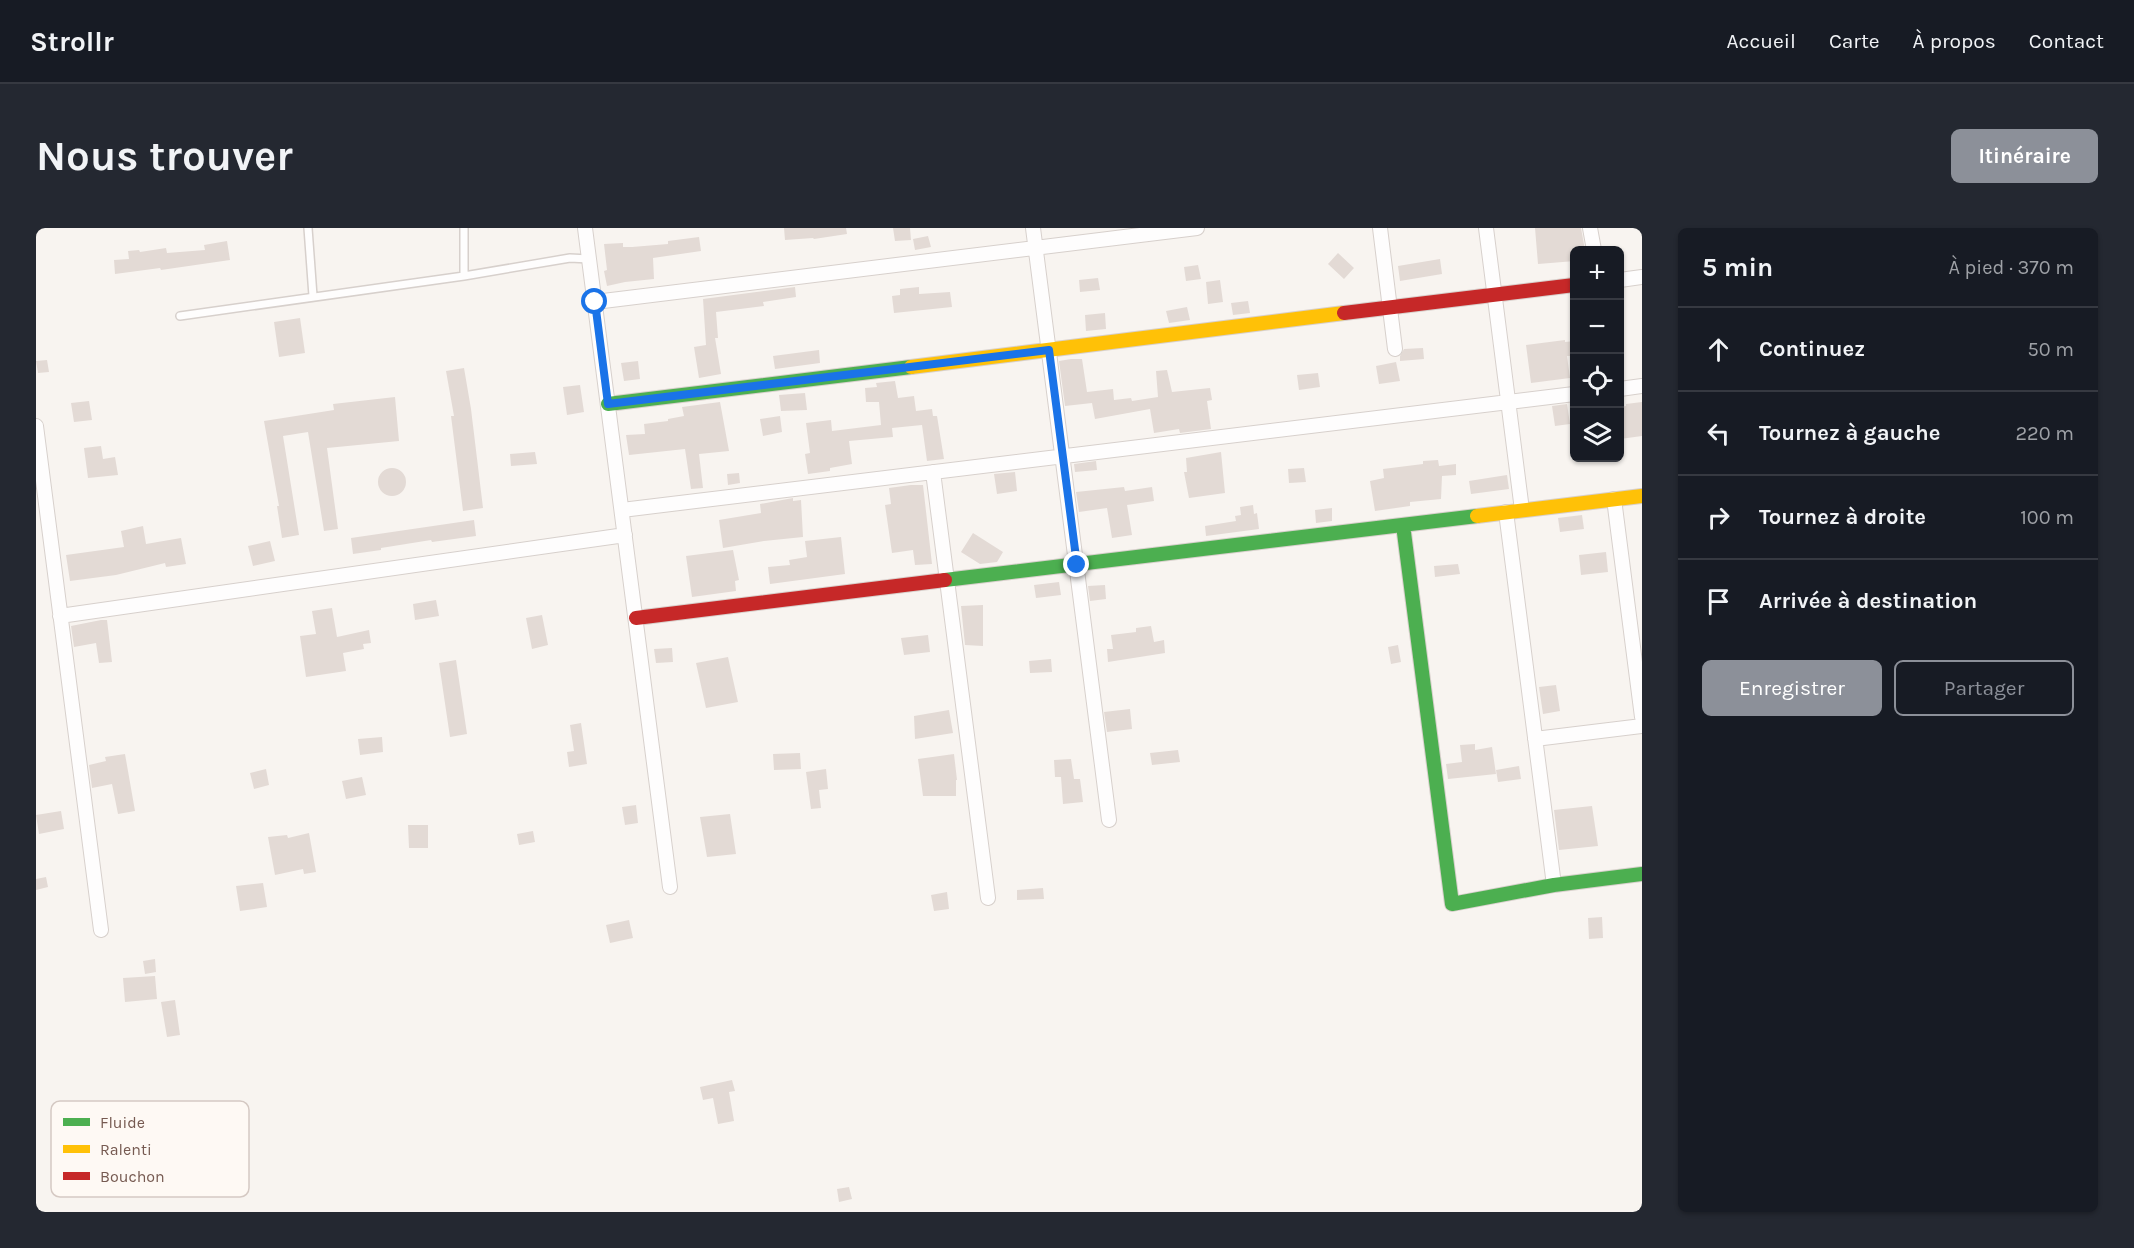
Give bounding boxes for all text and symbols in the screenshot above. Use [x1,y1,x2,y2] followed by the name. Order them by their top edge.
[30,25,114,58] text: Strollr
[1727,29,1796,53] text: Accueil
[1829,29,1880,53] text: Carte
[1913,29,1996,53] text: À propos
[2029,29,2104,53] text: Contact
[1951,129,2098,183] button: Itinéraire
[36,131,293,181] text: Nous trouver
[1570,246,1624,462] map controls
[1570,246,1624,300] button: +
[1702,252,1773,283] text: 5 min
[1948,256,2074,279] text: À pied · 370 m
[581,288,607,314] route start
[1570,300,1624,354] button: −
[1702,333,1735,366] icon: ahead
[1759,336,1865,362] text: Continuez
[2027,338,2074,361] text: 50 m
[1570,354,1624,408] button: locate
[1570,408,1624,462] button: layers
[1702,417,1735,450] icon: left
[1759,420,1940,446] text: Tournez à gauche
[2015,422,2074,445] text: 220 m
[1702,501,1735,534] icon: right
[1759,504,1926,530] text: Tournez à droite
[2020,506,2074,529] text: 100 m
[1063,551,1089,577] route end
[1702,585,1735,618] icon: arrive
[1759,588,1977,614] text: Arrivée à destination
[1702,660,1882,716] button: Enregistrer
[1894,660,2074,716] button: Partager
[51,1101,249,1197] legend
[100,1113,145,1132] text: Fluide
[100,1140,152,1159] text: Ralenti
[100,1167,165,1186] text: Bouchon

